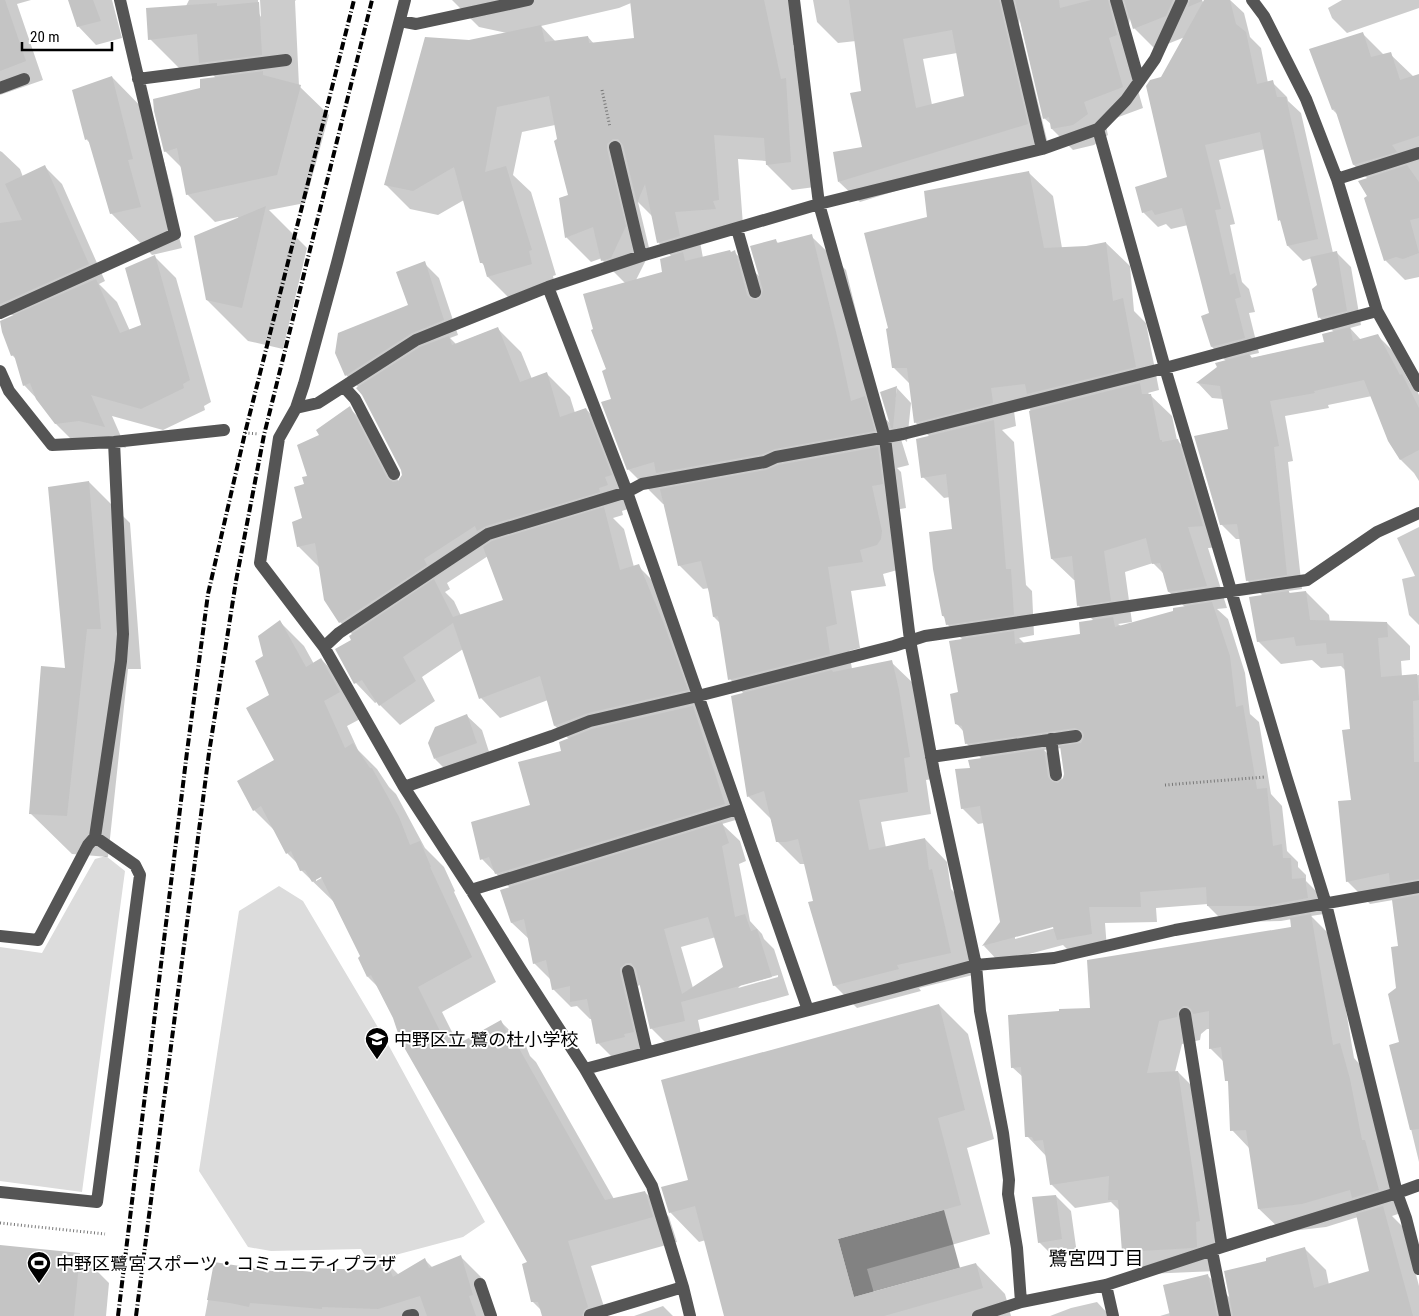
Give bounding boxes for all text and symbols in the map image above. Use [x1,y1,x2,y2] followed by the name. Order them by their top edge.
[22,20,112,52] scale bar
[30,28,60,46] text: 20 m
[364,1026,390,1060] school or university icon: 中野区立 鷺の杜小学校
[394,1029,578,1050] place label: 中野区立 鷺の杜小学校
[1048,1247,1144,1270] district label: 鷺宮四丁目
[26,1250,52,1284] sports icon: 中野区鷺宮スポーツ・コミュニティプラザ
[56,1253,397,1274] place label: 中野区鷺宮スポーツ・コミュニティプラザ

